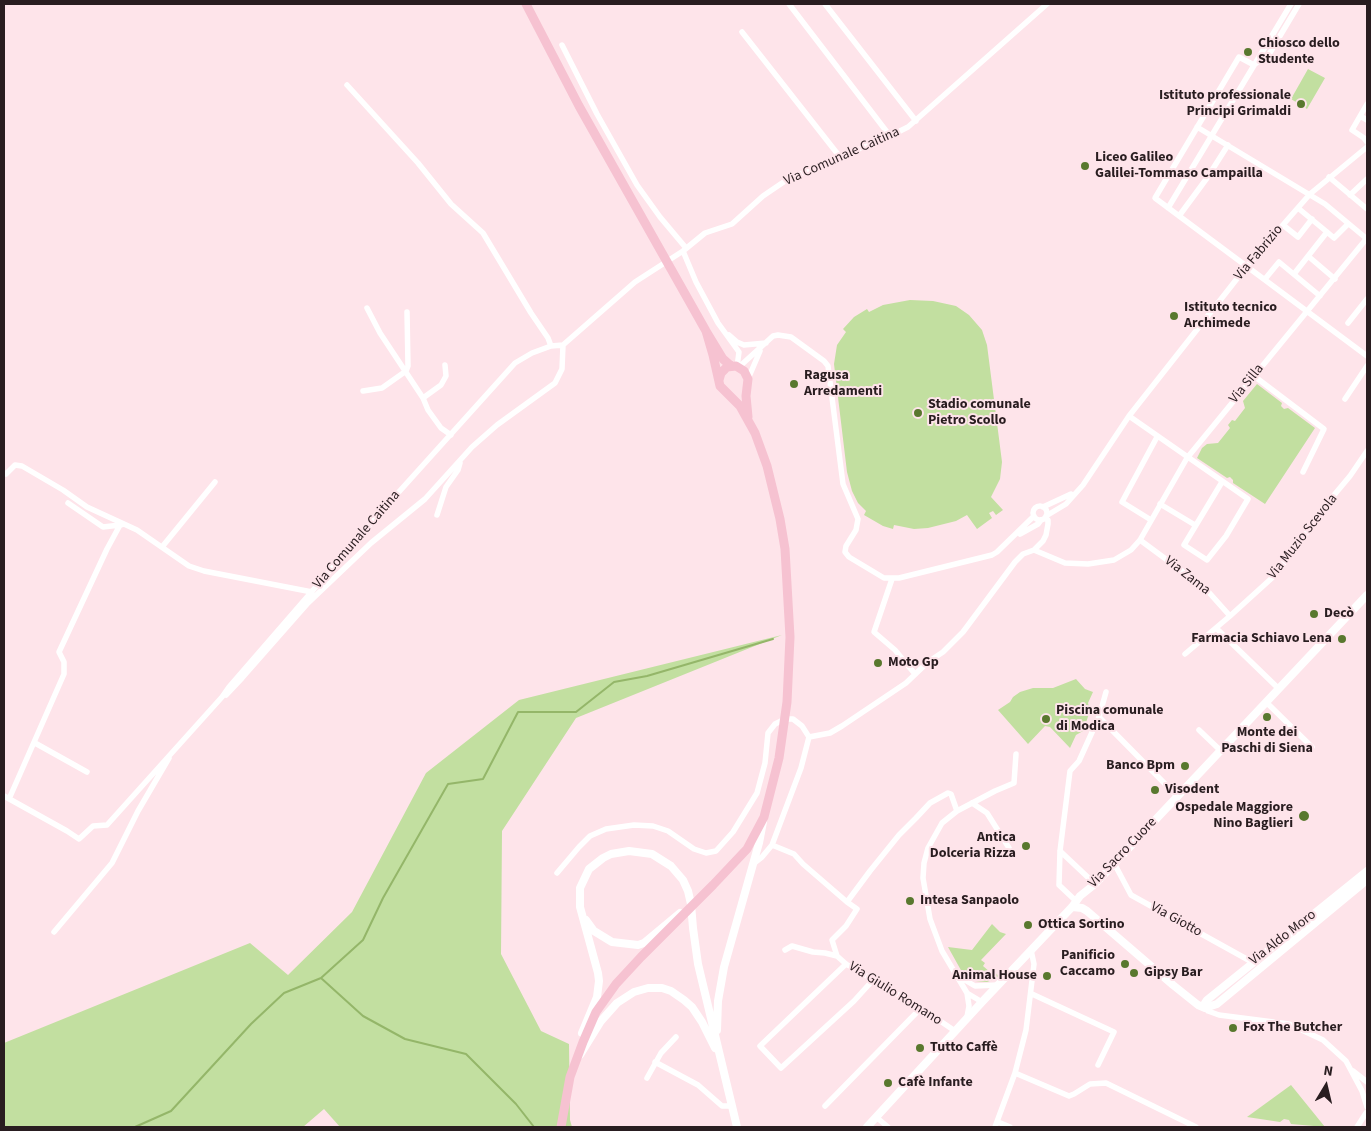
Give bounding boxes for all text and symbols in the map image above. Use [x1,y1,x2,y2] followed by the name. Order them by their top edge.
[1258,36,1340,68] place label: Chiosco dello Studente
[1242,46,1254,58] marker: Chiosco dello Studente
[1159,88,1291,120] place label: Istituto professionale Principi Grimaldi
[1295,98,1307,110] marker: Istituto professionale Principi Grimaldi
[782,124,902,190] street label: Via Comunale Caitina
[1095,150,1263,182] place label: Liceo Galileo Galilei-Tommaso Campailla
[1079,160,1091,172] marker: Liceo Galileo Galilei-Tommaso Campailla
[1231,222,1287,284] street label: Via Fabrizio
[1184,300,1277,332] place label: Istituto tecnico Archimede
[1168,310,1180,322] marker: Istituto tecnico Archimede
[1226,361,1268,407] street label: Via Silla
[804,368,882,401] place label: Ragusa Arredamenti
[788,378,800,390] marker: Ragusa Arredamenti
[928,397,1031,430] place label: Stadio comunale Pietro Scollo
[912,407,924,419] marker: Stadio comunale Pietro Scollo
[310,487,404,593] street label: Via Comunale Caitina
[1265,491,1341,583] street label: Via Muzio Scevola
[1161,553,1213,599] street label: Via Zama
[1324,606,1354,622] place label: Decò
[1308,608,1320,620] marker: Decò
[1191,631,1332,647] place label: Farmacia Schiavo Lena
[1336,633,1348,645] marker: Farmacia Schiavo Lena
[888,655,939,671] place label: Moto Gp
[872,657,884,669] marker: Moto Gp
[1056,703,1164,736] place label: Piscina comunale di Modica
[1261,711,1273,723] marker: Monte dei Paschi di Siena
[1040,713,1052,725] marker: Piscina comunale di Modica
[1221,725,1313,758] place label: Monte dei Paschi di Siena
[1106,758,1175,774] place label: Banco Bpm
[1179,760,1191,772] marker: Banco Bpm
[1165,782,1219,798] place label: Visodent
[1149,784,1161,796] marker: Visodent
[1175,800,1293,832] place label: Ospedale Maggiore Nino Baglieri
[1297,809,1311,823] marker: Ospedale Maggiore Nino Baglieri
[1085,814,1161,892] street label: Via Sacro Cuore
[930,830,1016,862] place label: Antica Dolceria Rizza
[1020,840,1032,852] marker: Antica Dolceria Rizza
[920,893,1019,909] place label: Intesa Sanpaolo
[904,895,916,907] marker: Intesa Sanpaolo
[1147,899,1205,941] street label: Via Giotto
[1246,907,1320,969] street label: Via Aldo Moro
[1038,917,1125,933] place label: Ottica Sortino
[1022,919,1034,931] marker: Ottica Sortino
[1060,948,1115,980] place label: Panificio Caccamo
[1119,958,1131,970] marker: Panificio Caccamo
[845,959,945,1029] street label: Via Giulio Romano
[1144,965,1202,981] place label: Gipsy Bar
[1128,967,1140,979] marker: Gipsy Bar
[952,968,1037,984] place label: Animal House
[1041,970,1053,982] marker: Animal House
[1243,1020,1342,1036] place label: Fox The Butcher
[1227,1022,1239,1034] marker: Fox The Butcher
[930,1040,998,1056] place label: Tutto Caffè
[914,1042,926,1054] marker: Tutto Caffè
[1301,1061,1351,1111] north arrow
[1322,1061,1335,1082] text: N
[898,1075,973,1091] place label: Cafè Infante
[882,1077,894,1089] marker: Cafè Infante

